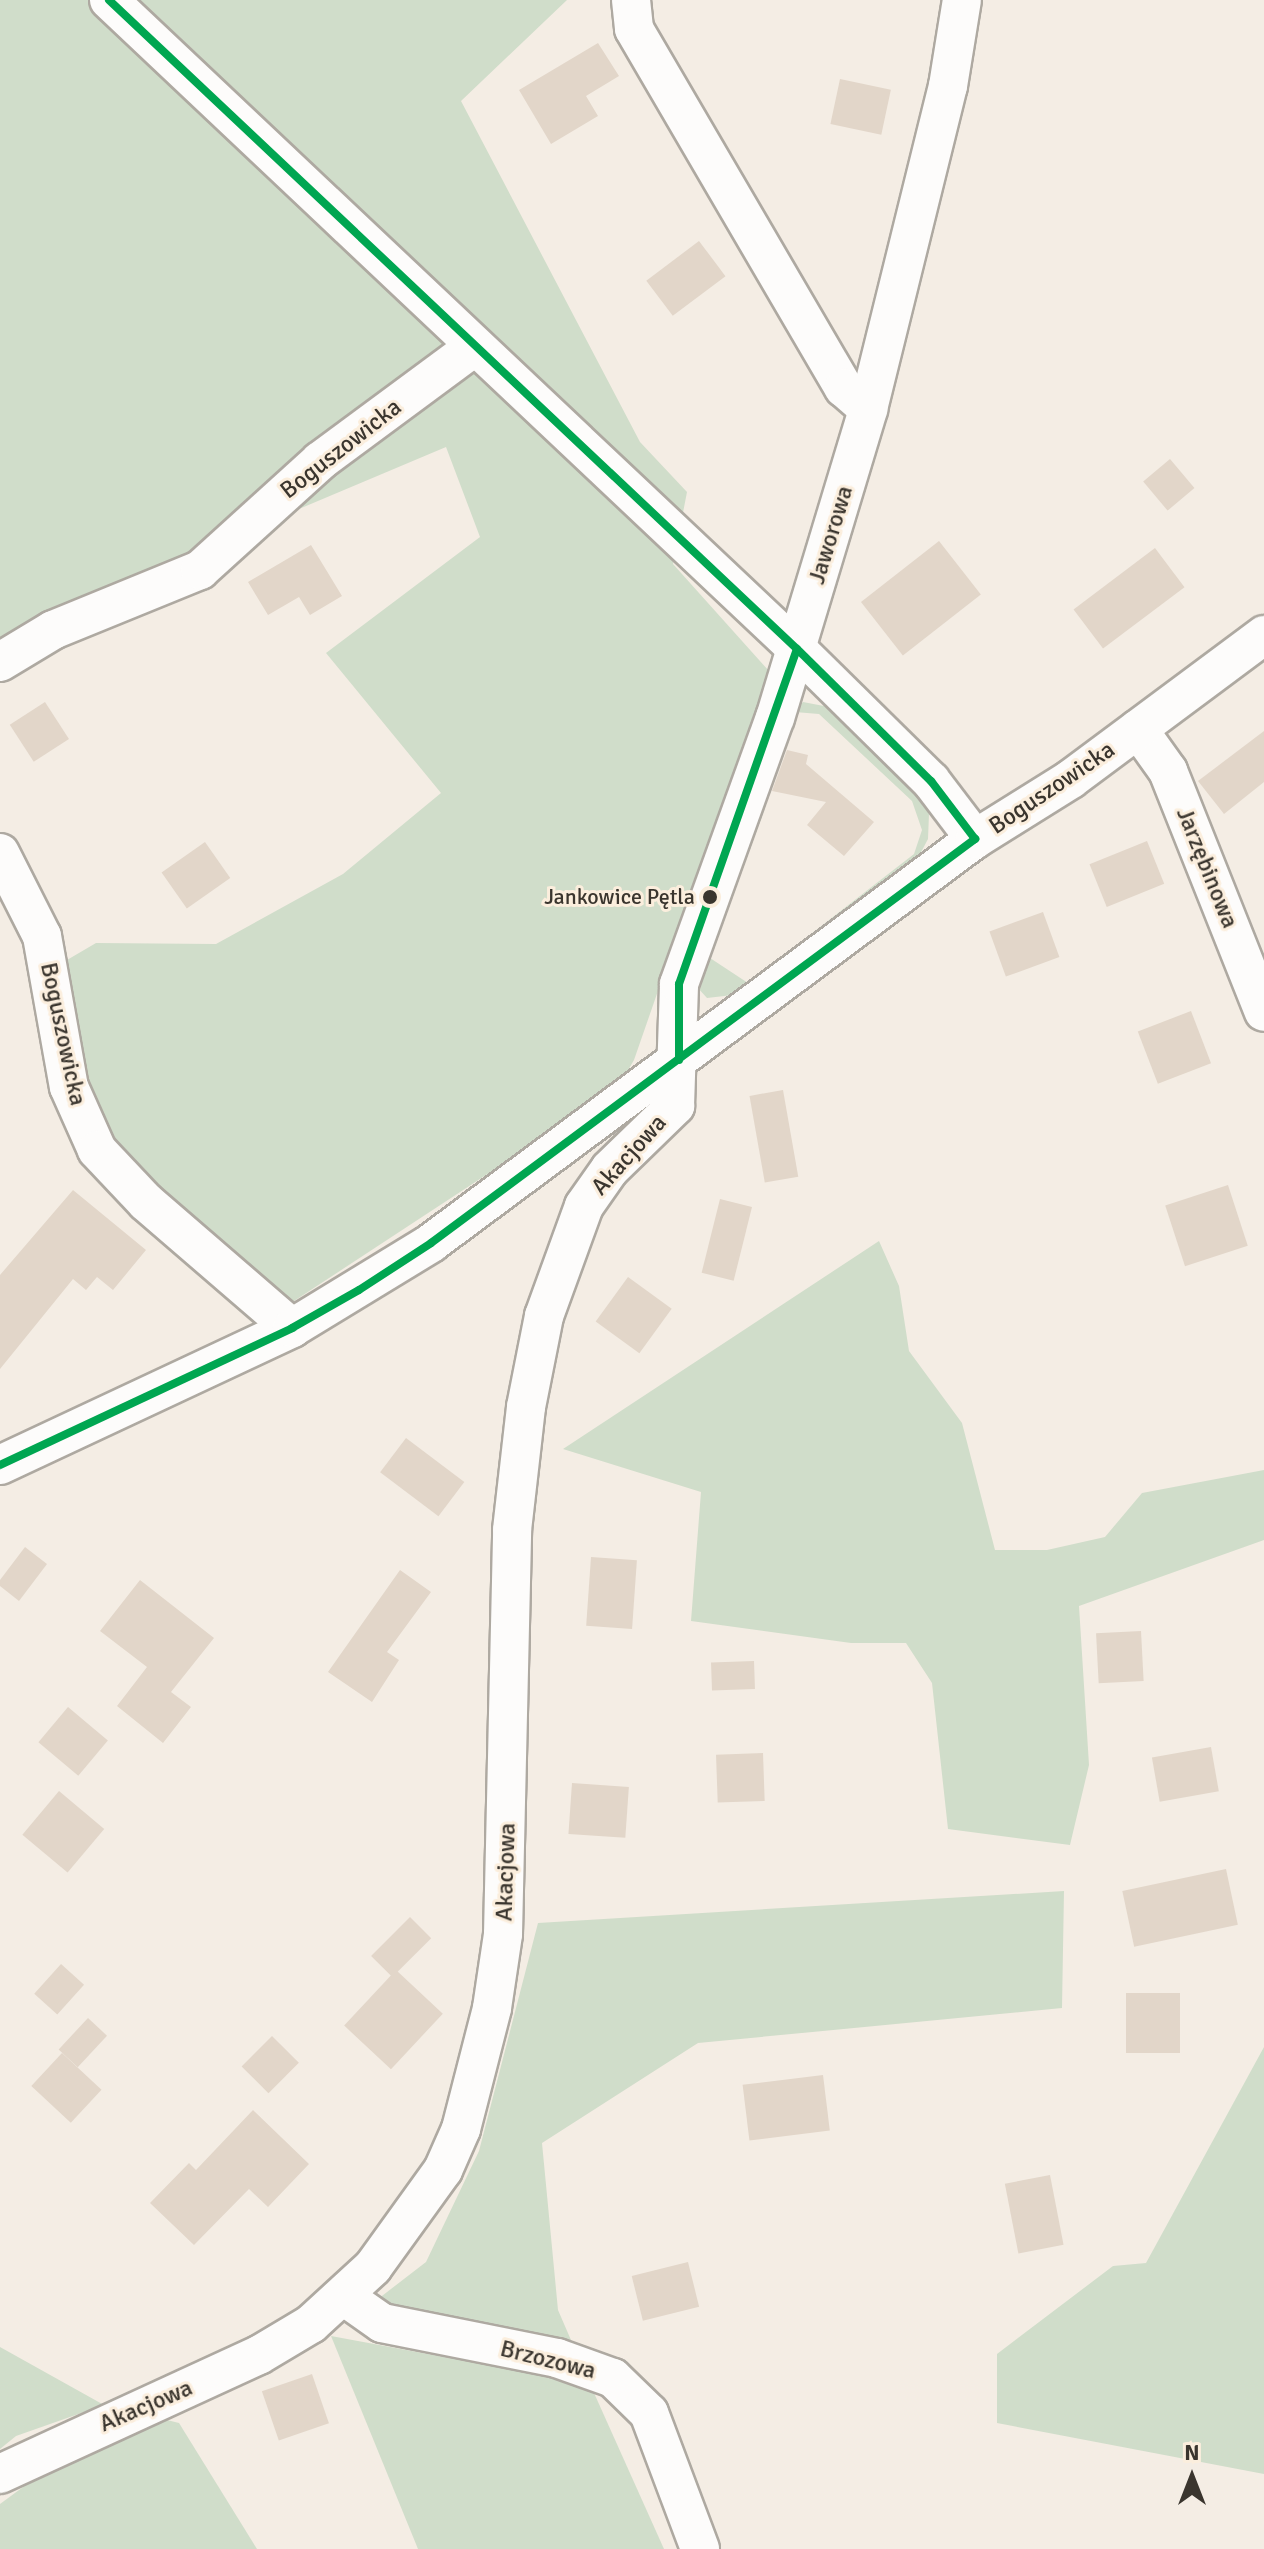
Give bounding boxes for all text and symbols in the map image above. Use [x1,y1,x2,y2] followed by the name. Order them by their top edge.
[275,393,407,505] street label: Boguszowicka
[802,482,860,588] street label: Jaworowa
[984,735,1120,841] street label: Boguszowicka
[1170,804,1244,932] street label: Jarzębinowa
[544,884,695,910] place label: Jankowice Pętla
[702,889,718,905] marker: Jankowice Pętla
[34,960,92,1108] street label: Boguszowicka
[585,1109,673,1201] street label: Akacjowa
[490,1822,522,1922] street label: Akacjowa
[497,2334,599,2386] street label: Brzozowa
[95,2373,197,2439] street label: Akacjowa
[1152,2437,1232,2517] north arrow
[1184,2439,1200,2466] text: N

